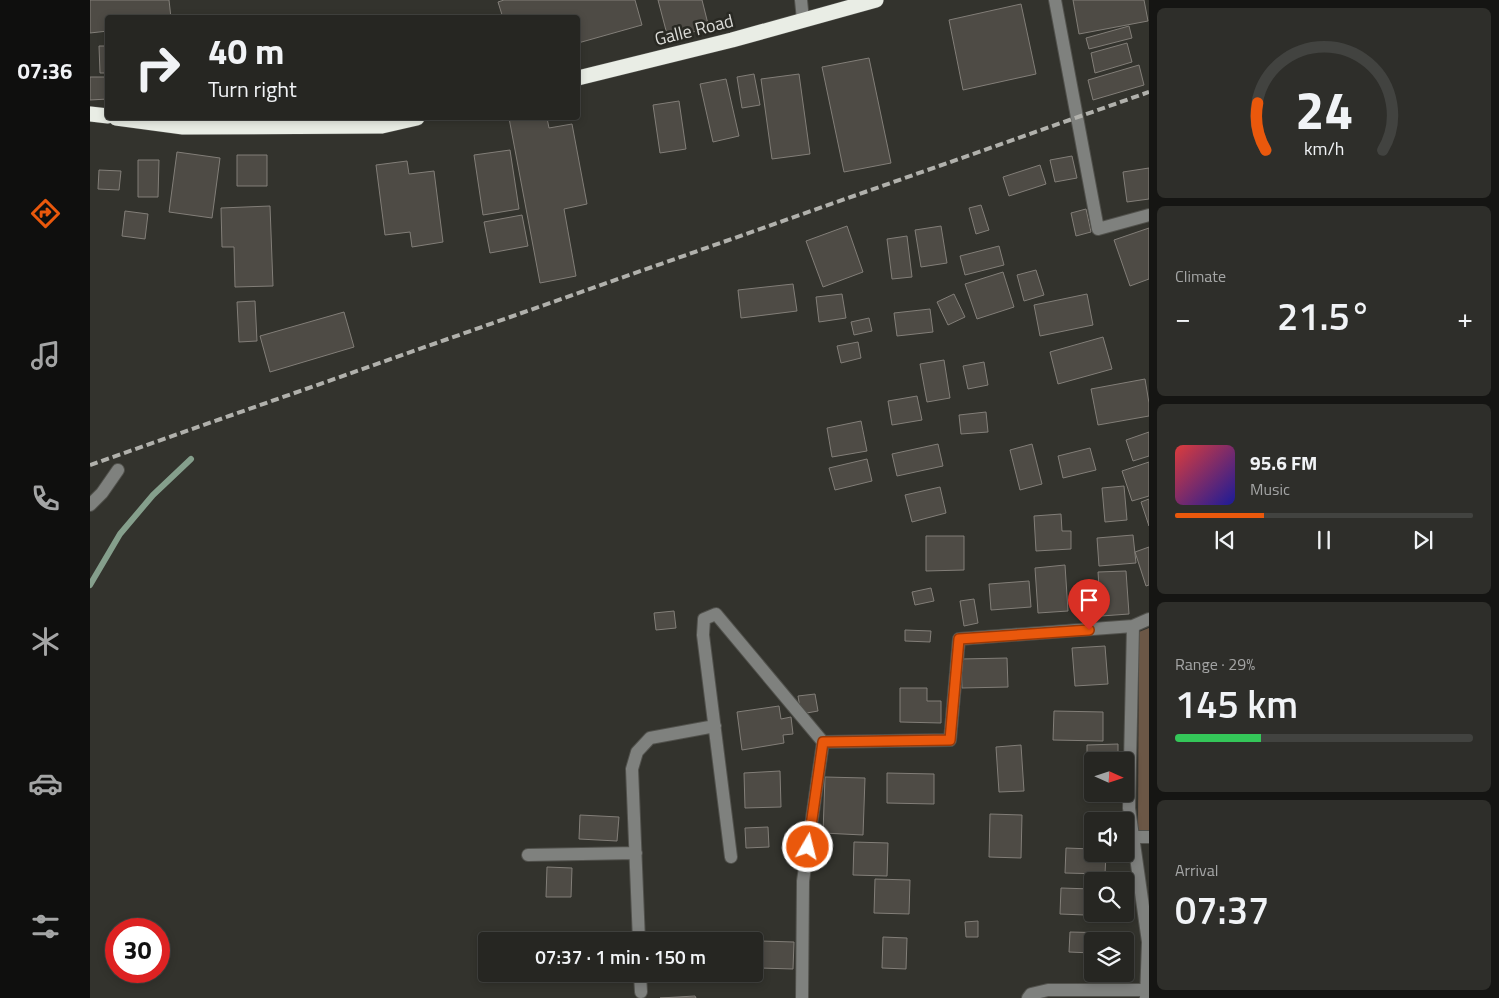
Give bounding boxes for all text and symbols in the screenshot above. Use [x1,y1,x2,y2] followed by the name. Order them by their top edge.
[652,7,736,52] street label: Galle Road
[208,24,284,78] text: 40 m
[125,35,190,100] icon: right
[18,54,72,88] text: 07:36
[1295,70,1353,149] text: 24
[208,72,297,106] text: Turn right
[1304,135,1344,162] text: km/h
[28,196,63,231] icon: directions
[1175,264,1226,288] text: Climate
[1277,287,1371,345] text: 21.5°
[1175,296,1191,339] text: −
[1457,296,1473,339] text: +
[28,338,63,373] icon: music
[1250,448,1317,477] text: 95.6 FM
[1250,477,1290,501] text: Music
[28,481,63,516] icon: phone
[1211,526,1239,554] icon: previous
[1310,526,1338,554] icon: pause
[1409,526,1437,554] icon: next
[1068,579,1110,630] pin
[1075,586,1103,614] icon: arrive
[28,624,63,659] icon: climate
[1175,652,1255,676] text: Range · 29%
[1175,675,1298,733] text: 145 km
[1084,752,1134,802] north arrow
[1084,752,1134,982] map controls
[28,766,63,801] icon: car
[1084,812,1134,862] button: sound
[781,820,833,872] position arrow
[1175,858,1218,882] text: Arrival
[1084,872,1134,922] button: search
[1175,881,1269,939] text: 07:37
[28,909,63,944] icon: filters
[105,918,170,983] speed limit sign: 30
[1084,932,1134,982] button: layers
[535,942,706,971] text: 07:37 · 1 min · 150 m

